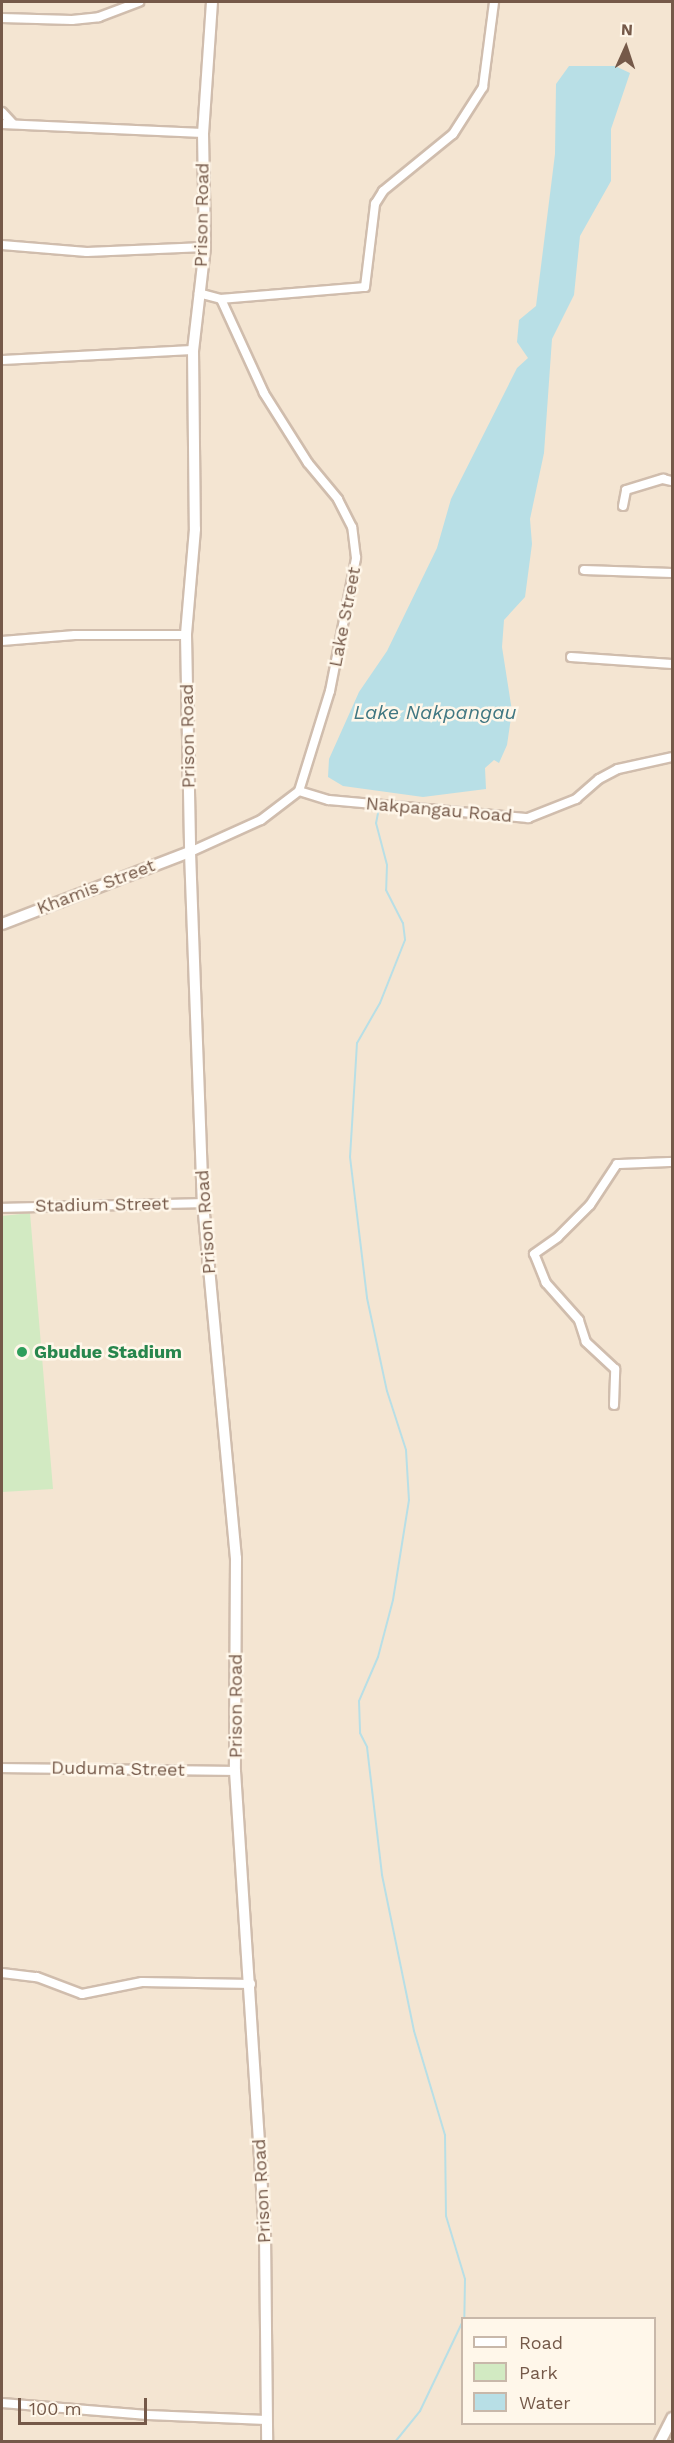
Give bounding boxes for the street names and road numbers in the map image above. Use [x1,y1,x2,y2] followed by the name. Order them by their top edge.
[190,163,214,267] street label: Prison Road
[325,565,365,669] street label: Lake Street
[176,684,200,788] street label: Prison Road
[365,793,513,827] street label: Nakpangau Road
[34,855,158,919] street label: Khamis Street
[192,1169,220,1275] street label: Prison Road
[35,1193,169,1217] street label: Stadium Street
[225,1654,247,1758] street label: Prison Road
[51,1757,185,1781] street label: Duduma Street
[248,2138,276,2244] street label: Prison Road

